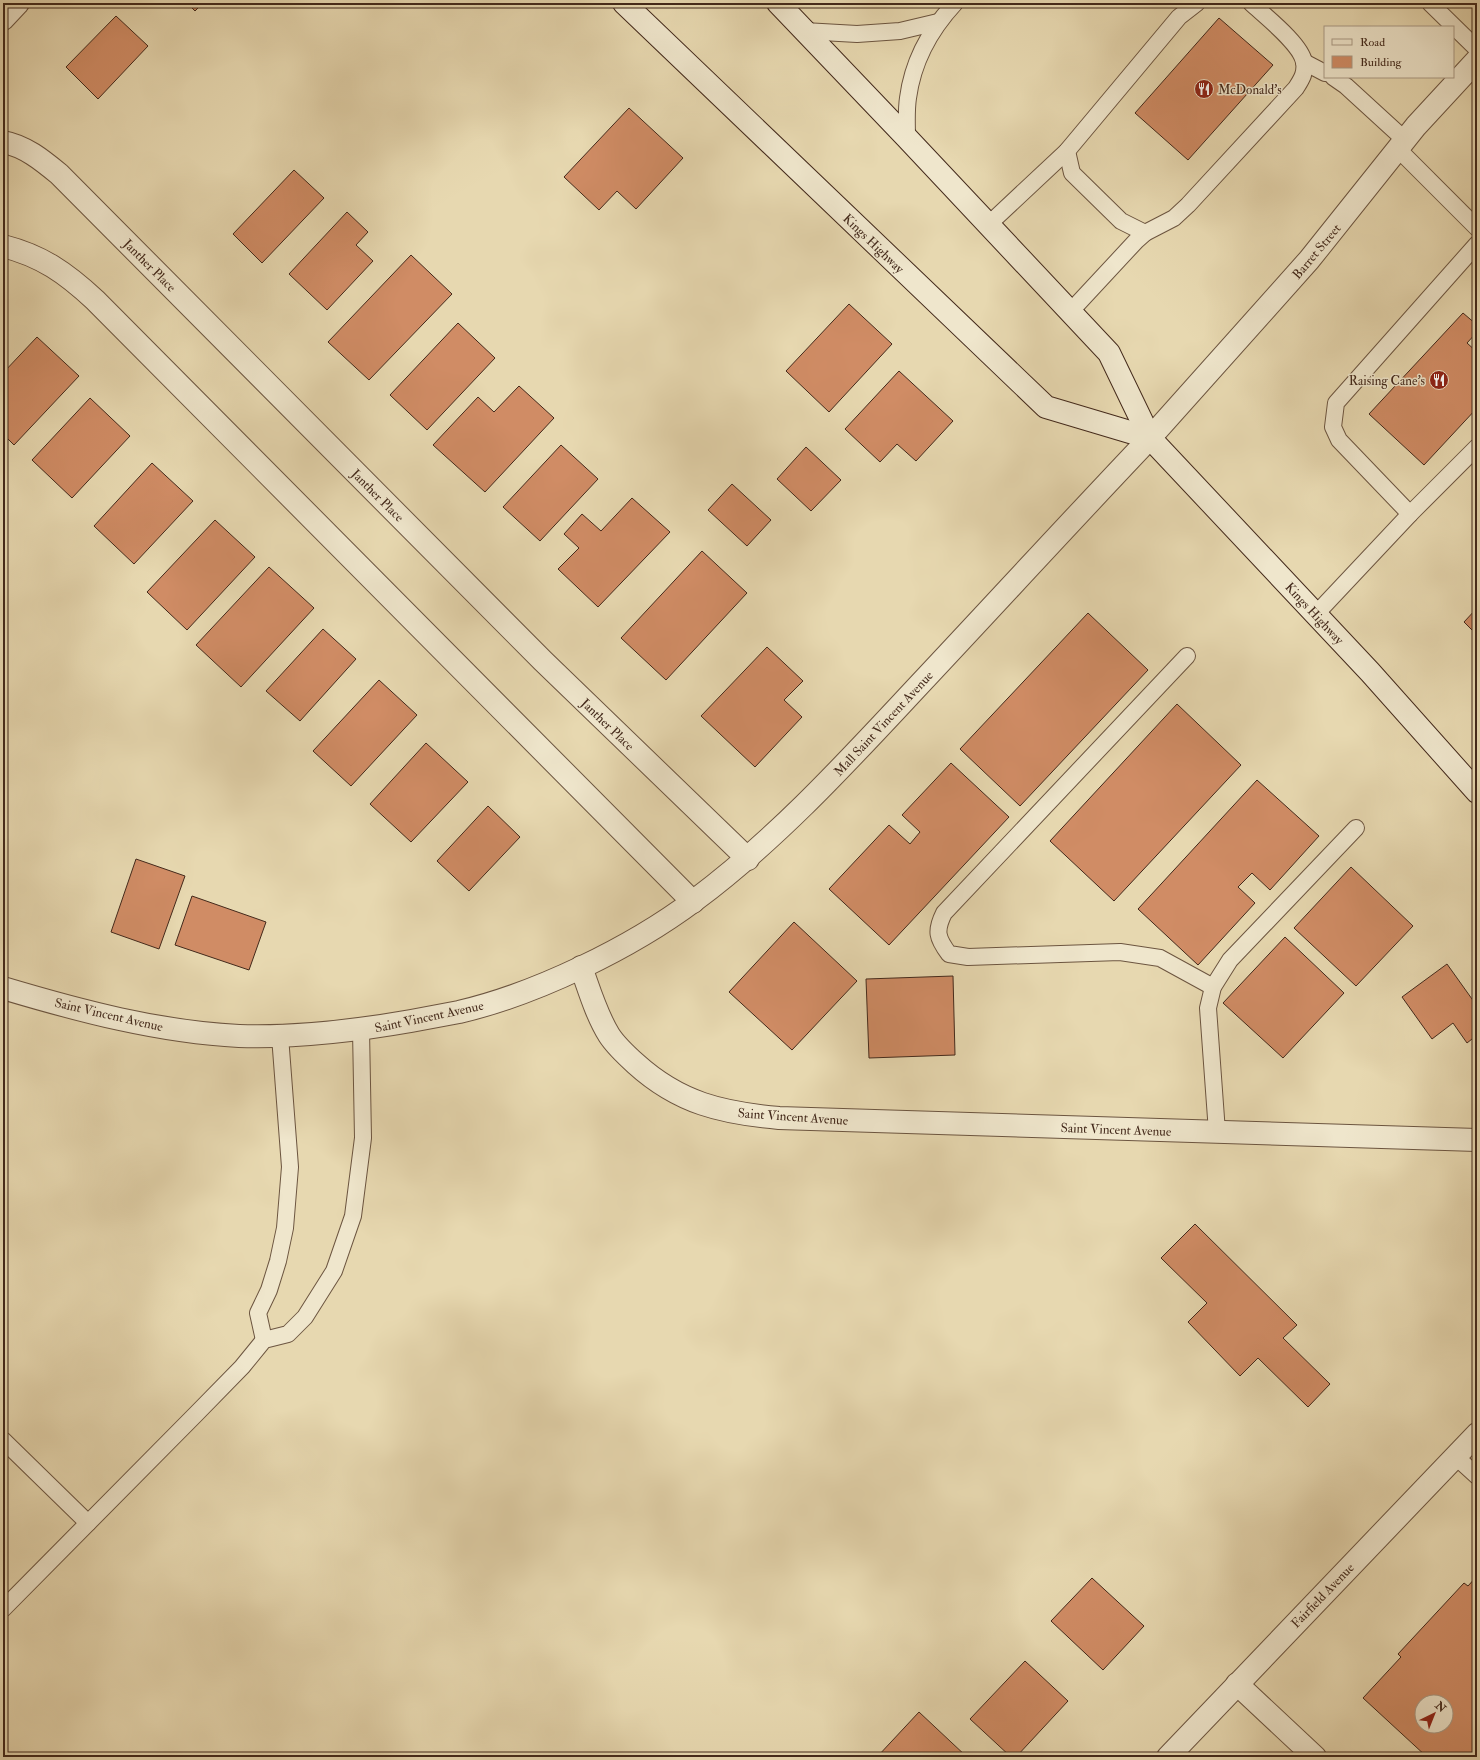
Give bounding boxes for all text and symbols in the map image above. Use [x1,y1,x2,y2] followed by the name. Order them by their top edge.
[1324,26,1454,78] legend
[1360,35,1385,50] text: Road
[1360,55,1403,70] text: Building
[1193,78,1215,100] restaurant icon: McDonald's
[1218,82,1282,98] place label: McDonald's
[839,211,907,278] street label: Kings Highway
[1289,221,1345,283] street label: Barret Street
[119,235,179,296] street label: Janther Place
[1428,369,1450,391] restaurant icon: Raising Cane's
[1349,373,1426,389] place label: Raising Cane's
[347,465,407,526] street label: Janther Place
[1281,579,1347,649] street label: Kings Highway
[831,667,937,780] street label: Mall Saint Vincent Avenue
[577,695,638,754] street label: Janther Place
[53,995,165,1035] street label: Saint Vincent Avenue
[373,998,486,1036] street label: Saint Vincent Avenue
[737,1105,849,1129] street label: Saint Vincent Avenue
[1060,1120,1172,1140] street label: Saint Vincent Avenue
[1288,1559,1358,1631] street label: Fairfield Avenue
[1414,1694,1454,1734] north arrow
[1432,1698,1449,1716] text: N

